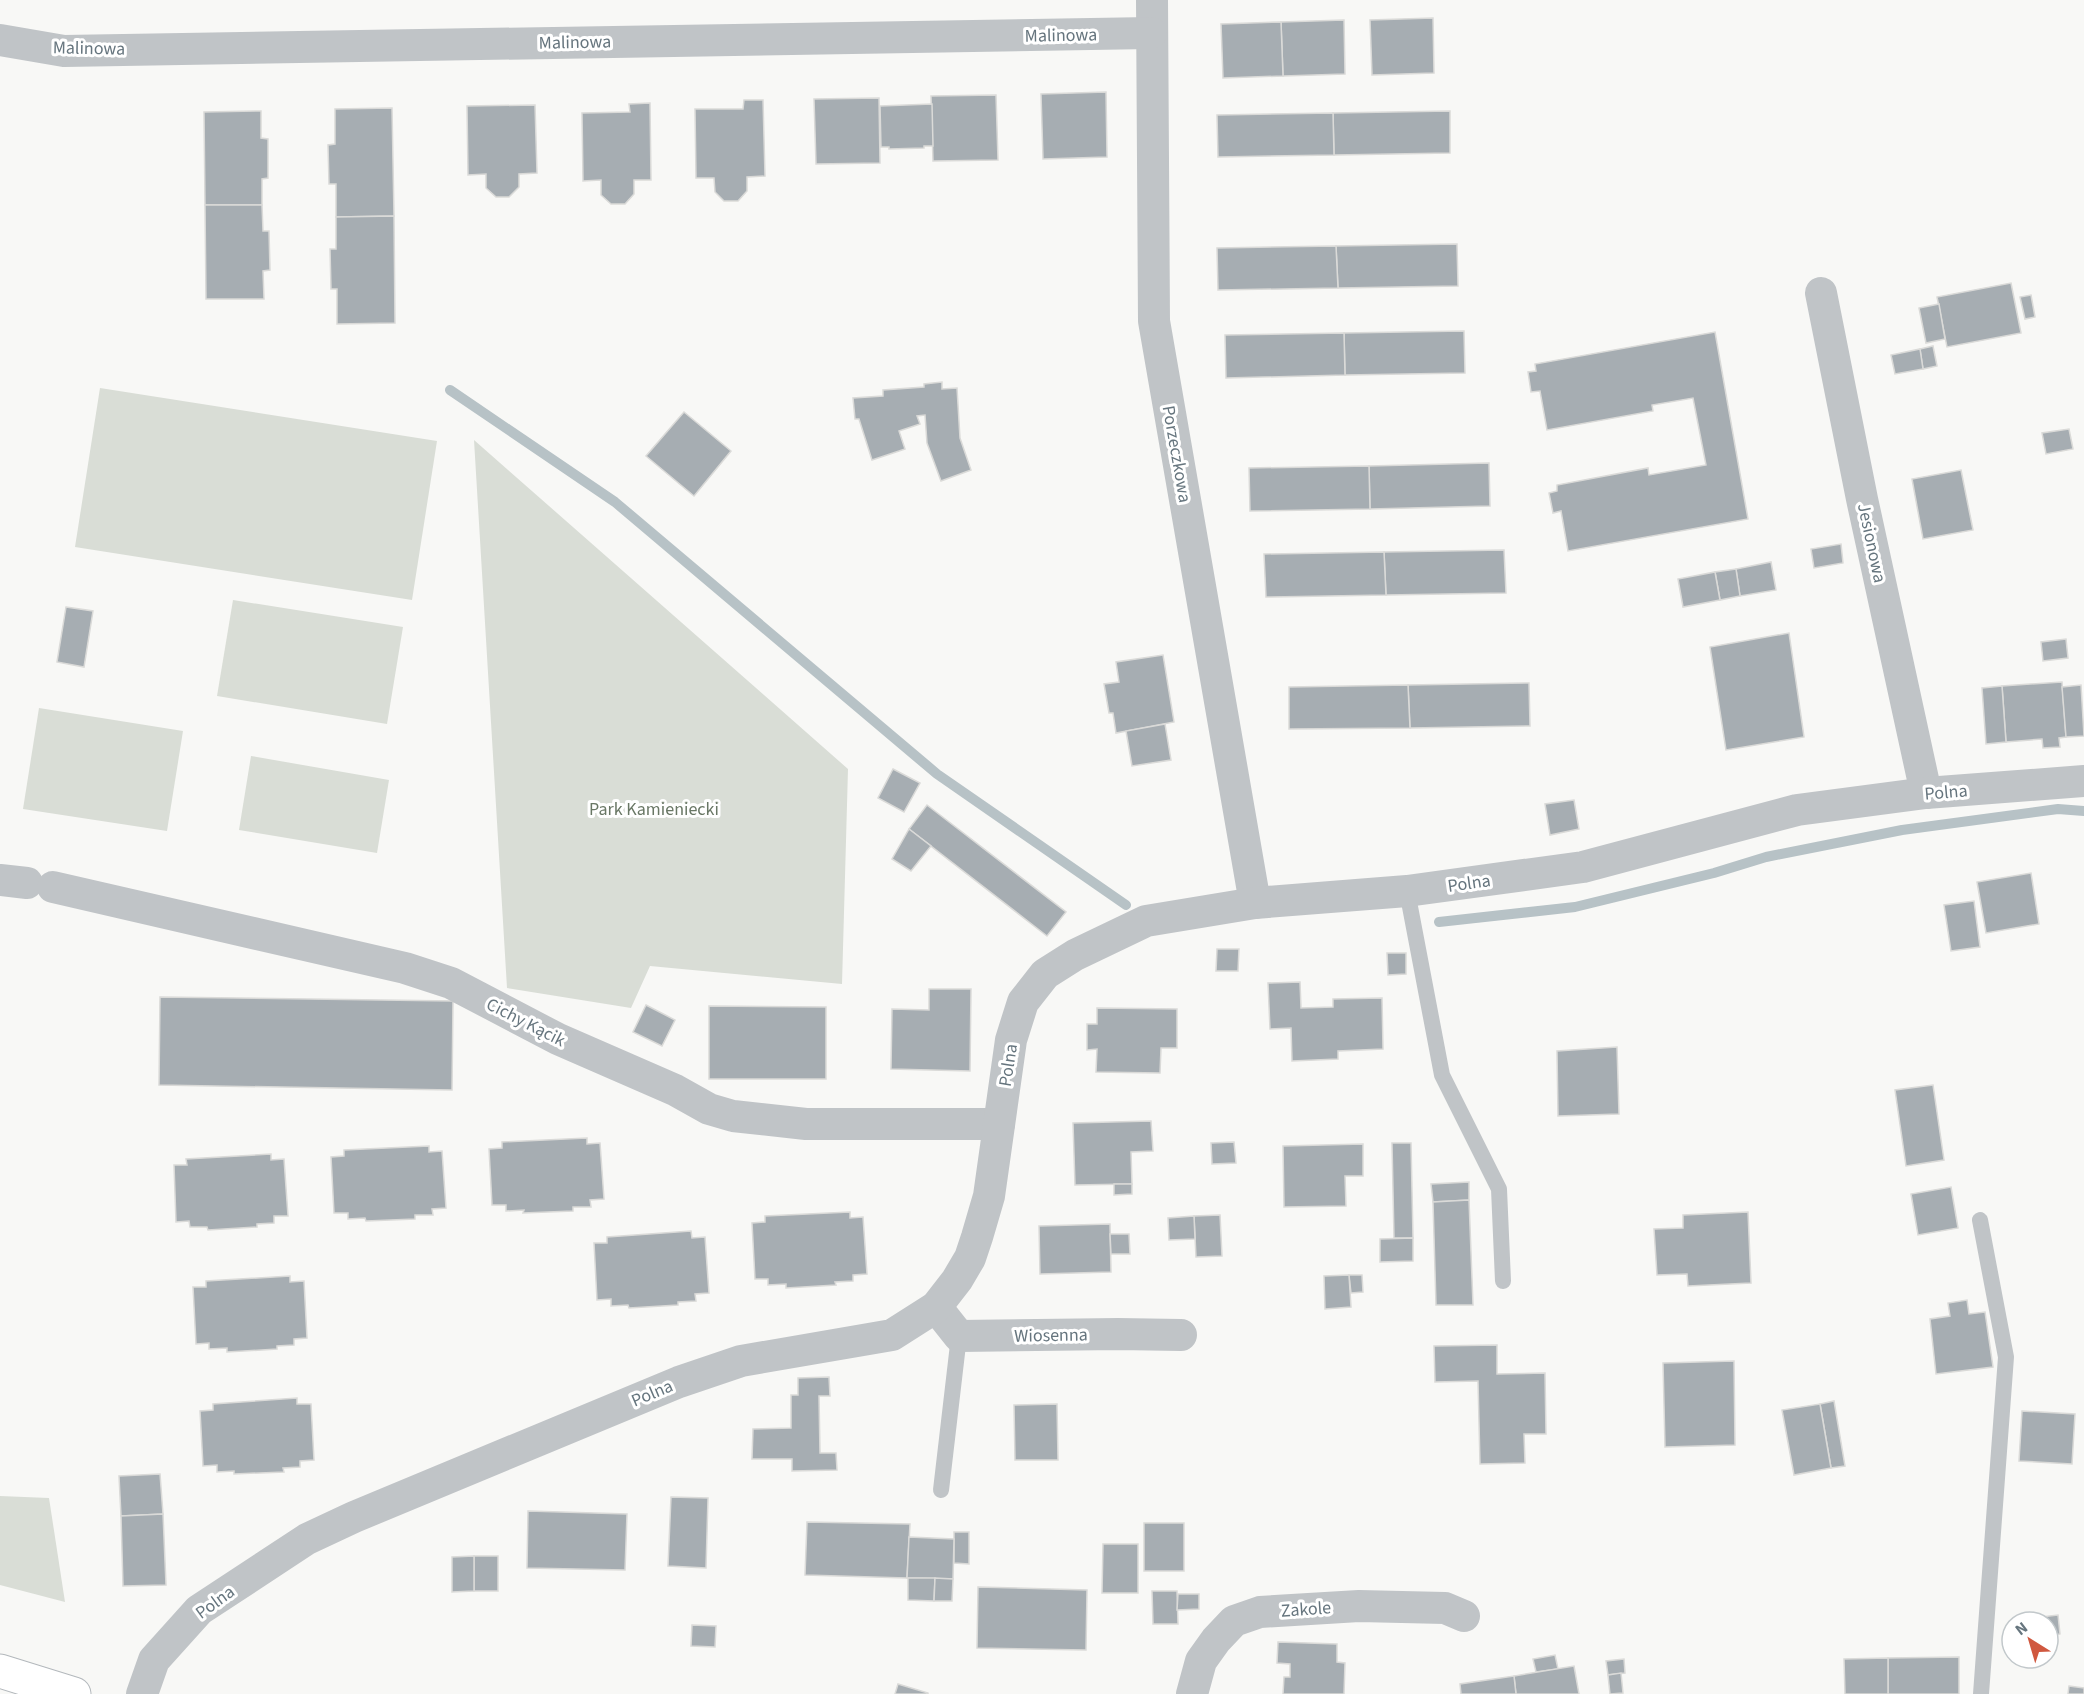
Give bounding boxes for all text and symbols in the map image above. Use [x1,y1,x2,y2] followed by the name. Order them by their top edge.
[1025,22,1097,49] street label: Malinowa
[539,29,611,56] street label: Malinowa
[53,35,125,62] street label: Malinowa
[1156,404,1197,505] street label: Porzeczkowa
[1851,501,1892,585] street label: Jesionowa
[1924,778,1969,807] street label: Polna
[589,797,719,822] park label: Park Kamieniecki
[1446,868,1492,899] street label: Polna
[482,992,570,1053] street label: Cichy Kącik
[993,1042,1024,1088] street label: Polna
[1014,1322,1088,1349] street label: Wiosenna
[628,1374,677,1413] street label: Polna
[191,1580,240,1625] street label: Polna
[1280,1595,1332,1624] street label: Zakole
[2000,1610,2060,1670] north arrow
[2011,1617,2032,1641] text: N

